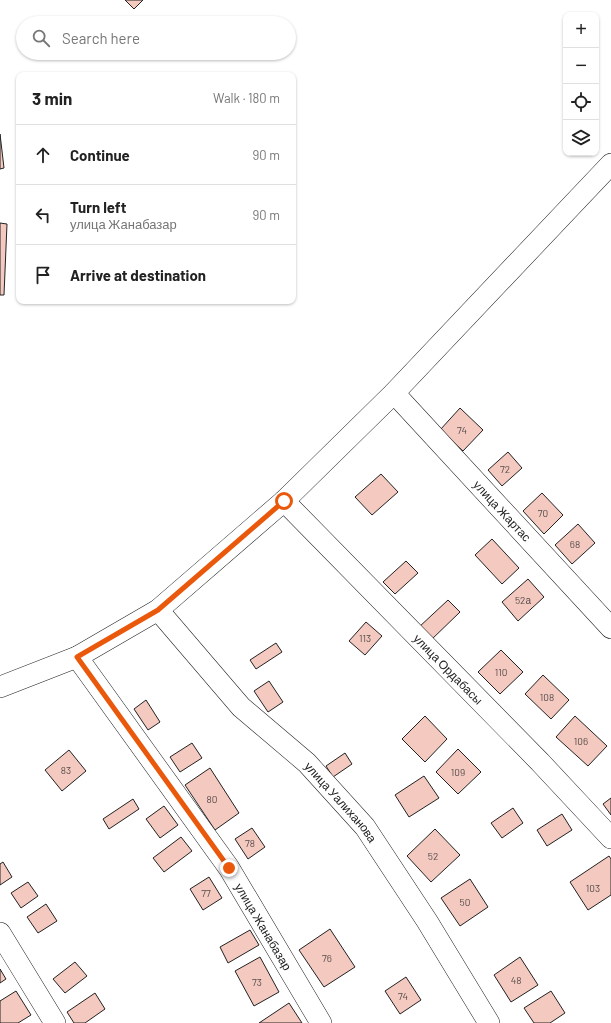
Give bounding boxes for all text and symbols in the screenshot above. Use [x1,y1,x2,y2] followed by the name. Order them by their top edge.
[563,12,599,156] map controls
[563,12,599,48] button: +
[16,16,296,60] search box
[30,27,52,49] icon: search
[62,29,140,47] text: Search here
[563,48,599,84] button: −
[563,84,599,120] button: locate
[32,88,72,108] text: 3 min
[213,90,280,106] text: Walk · 180 m
[563,120,599,156] button: layers
[32,144,54,166] icon: ahead
[70,146,130,164] text: Continue
[253,147,280,163] text: 90 m
[70,198,126,216] text: Turn left
[32,204,54,226] icon: left
[253,207,280,223] text: 90 m
[70,216,177,232] text: улица Жанабазар
[32,264,54,286] icon: arrive
[70,266,206,284] text: Arrive at destination
[457,424,467,436] house number: 74
[500,463,510,475] house number: 72
[470,477,534,544] street label: улица Жартас
[275,492,293,510] route start
[538,507,548,519] house number: 70
[570,538,580,550] house number: 68
[515,594,531,606] house number: 52а
[410,631,486,707] street label: улица Ордабасы
[359,632,371,644] house number: 113
[495,666,507,678] house number: 110
[540,691,554,703] house number: 108
[574,735,588,747] house number: 106
[301,759,380,845] street label: улица Уалиханова
[61,764,71,776] house number: 83
[451,766,465,778] house number: 109
[207,793,217,805] house number: 80
[245,837,255,849] house number: 78
[428,850,438,862] house number: 52
[220,859,238,877] route end
[232,880,295,973] street label: улица Жанабазар
[586,882,600,894] house number: 103
[201,887,211,899] house number: 77
[460,896,470,908] house number: 50
[322,952,332,964] house number: 76
[511,974,521,986] house number: 48
[252,976,262,988] house number: 73
[398,990,408,1002] house number: 74

